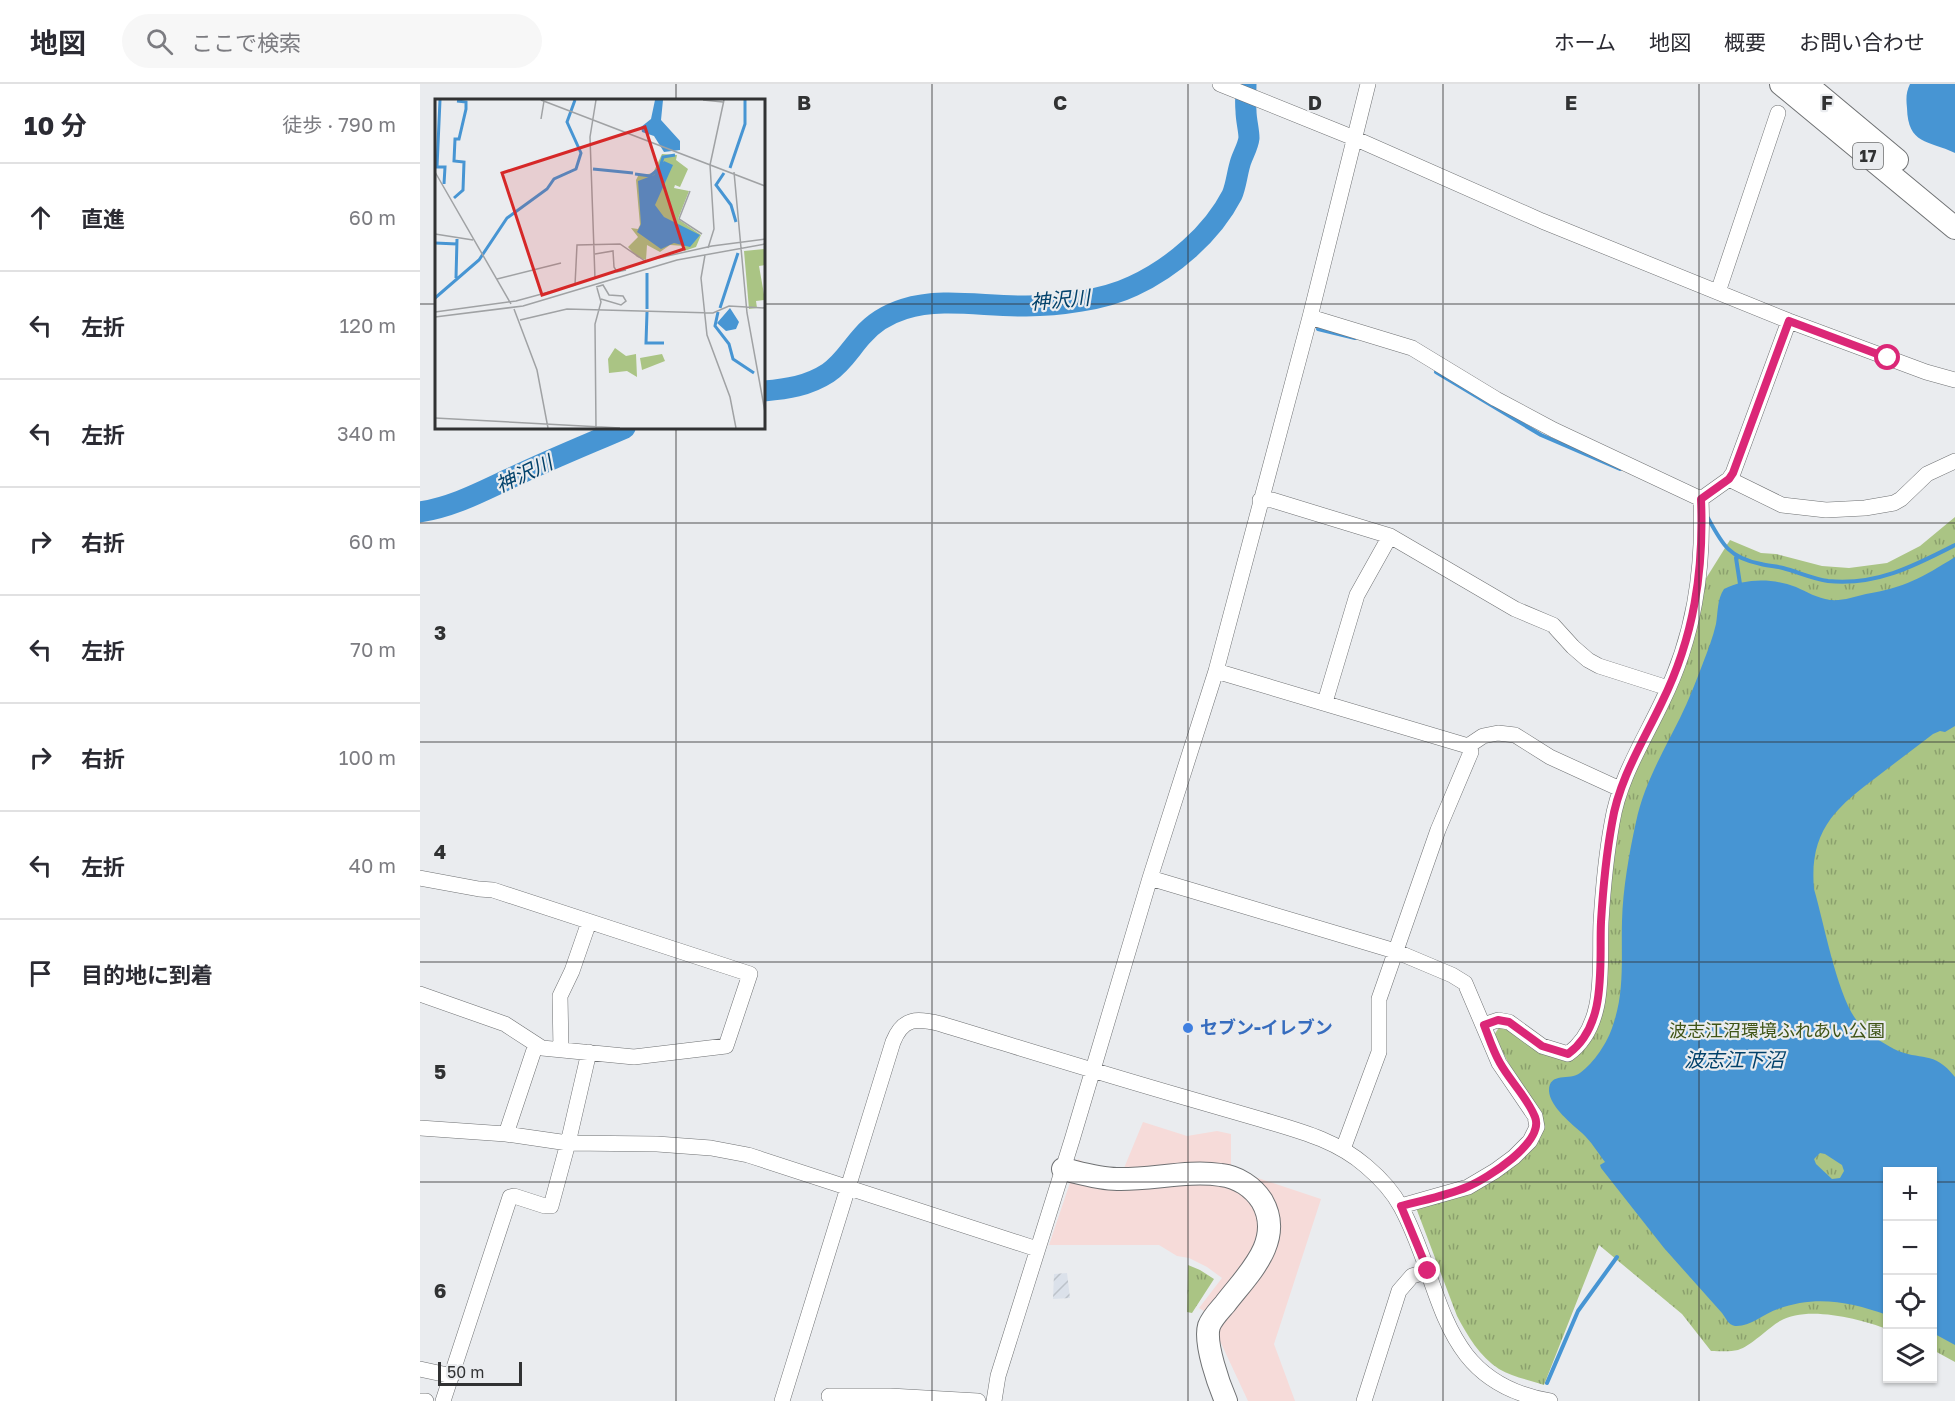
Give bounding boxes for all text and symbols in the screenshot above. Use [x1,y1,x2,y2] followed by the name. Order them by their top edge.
[122,14,542,68] search box
[143,25,176,58] icon: search
[30,26,86,59] text: 地図
[191,29,301,56] text: ここで検索
[1554,29,1616,55] text: ホーム
[1649,29,1691,55] text: 地図
[1724,29,1766,55] text: 概要
[1799,29,1925,55] text: お問い合わせ
[797,90,811,114] text: B
[1053,90,1067,114] text: C
[1308,90,1322,114] text: D
[1565,90,1577,114] text: E
[1821,90,1833,114] text: F
[435,99,765,429] inset map
[24,110,87,141] text: 10 分
[282,112,396,136] text: 徒歩 · 790 m
[1853,143,1883,169] road number: 17
[24,201,57,234] icon: ahead
[81,205,125,232] text: 直進
[349,205,396,229] text: 60 m
[1029,284,1093,314] water label: 神沢川
[24,309,57,342] icon: left
[81,313,125,340] text: 左折
[340,313,396,337] text: 120 m
[1874,344,1900,370] route start
[24,417,57,450] icon: left
[81,421,125,448] text: 左折
[337,421,396,445] text: 340 m
[491,449,558,497] water label: 神沢川
[24,525,57,558] icon: right
[81,529,125,556] text: 右折
[349,529,396,553] text: 60 m
[434,620,446,644] text: 3
[24,633,57,666] icon: left
[81,637,125,664] text: 左折
[350,637,396,661] text: 70 m
[24,741,57,774] icon: right
[81,745,125,772] text: 右折
[339,745,396,769] text: 100 m
[434,839,446,863] text: 4
[24,849,57,882] icon: left
[81,853,125,880] text: 左折
[349,853,396,877] text: 40 m
[24,957,57,990] icon: arrive
[81,961,213,988] text: 目的地に到着
[1200,1016,1333,1038] place label: セブン-イレブン
[1669,1019,1885,1041] park label: 波志江沼環境ふれあい公園
[1181,1021,1195,1035] marker: セブン-イレブン
[1684,1047,1787,1071] water label: 波志江下沼
[434,1059,446,1083] text: 5
[1883,1167,1937,1383] map controls
[1883,1167,1937,1221] button: +
[1883,1221,1937,1275] button: −
[1414,1257,1440,1283] route end
[1883,1275,1937,1329] button: locate
[434,1278,446,1302] text: 6
[1883,1329,1937,1383] button: layers
[438,1359,522,1386] scale bar
[447,1362,484,1382] text: 50 m

